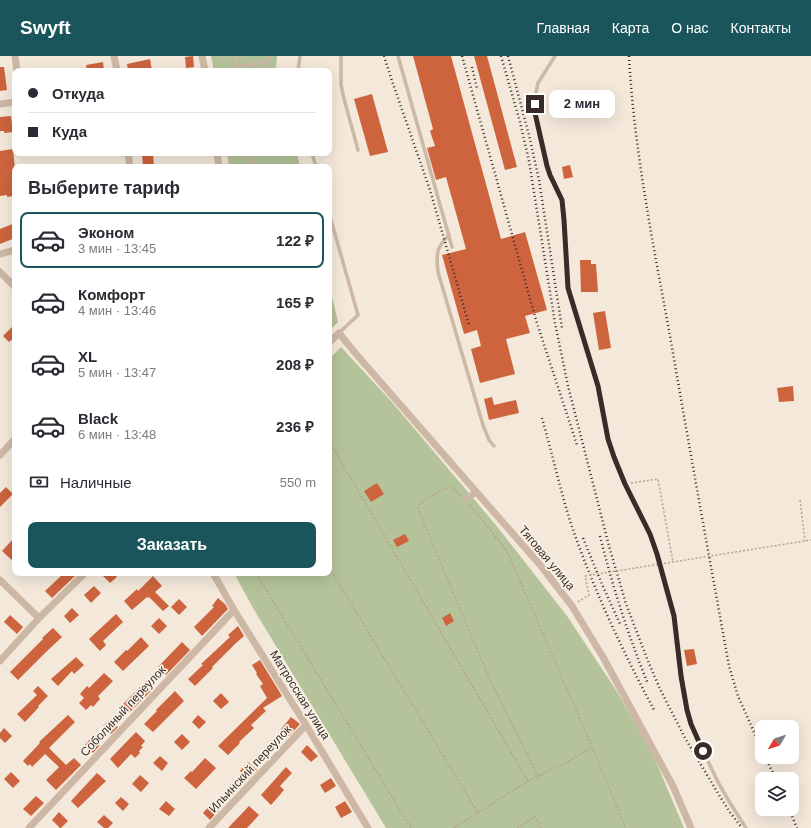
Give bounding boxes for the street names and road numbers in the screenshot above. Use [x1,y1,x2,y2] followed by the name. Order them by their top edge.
[516,523,578,593] street label: Тяговая улица
[267,648,333,742] street label: Матросская улица
[77,662,169,759] street label: Соболиный переулок
[206,722,295,816] street label: Ильинский переулок

